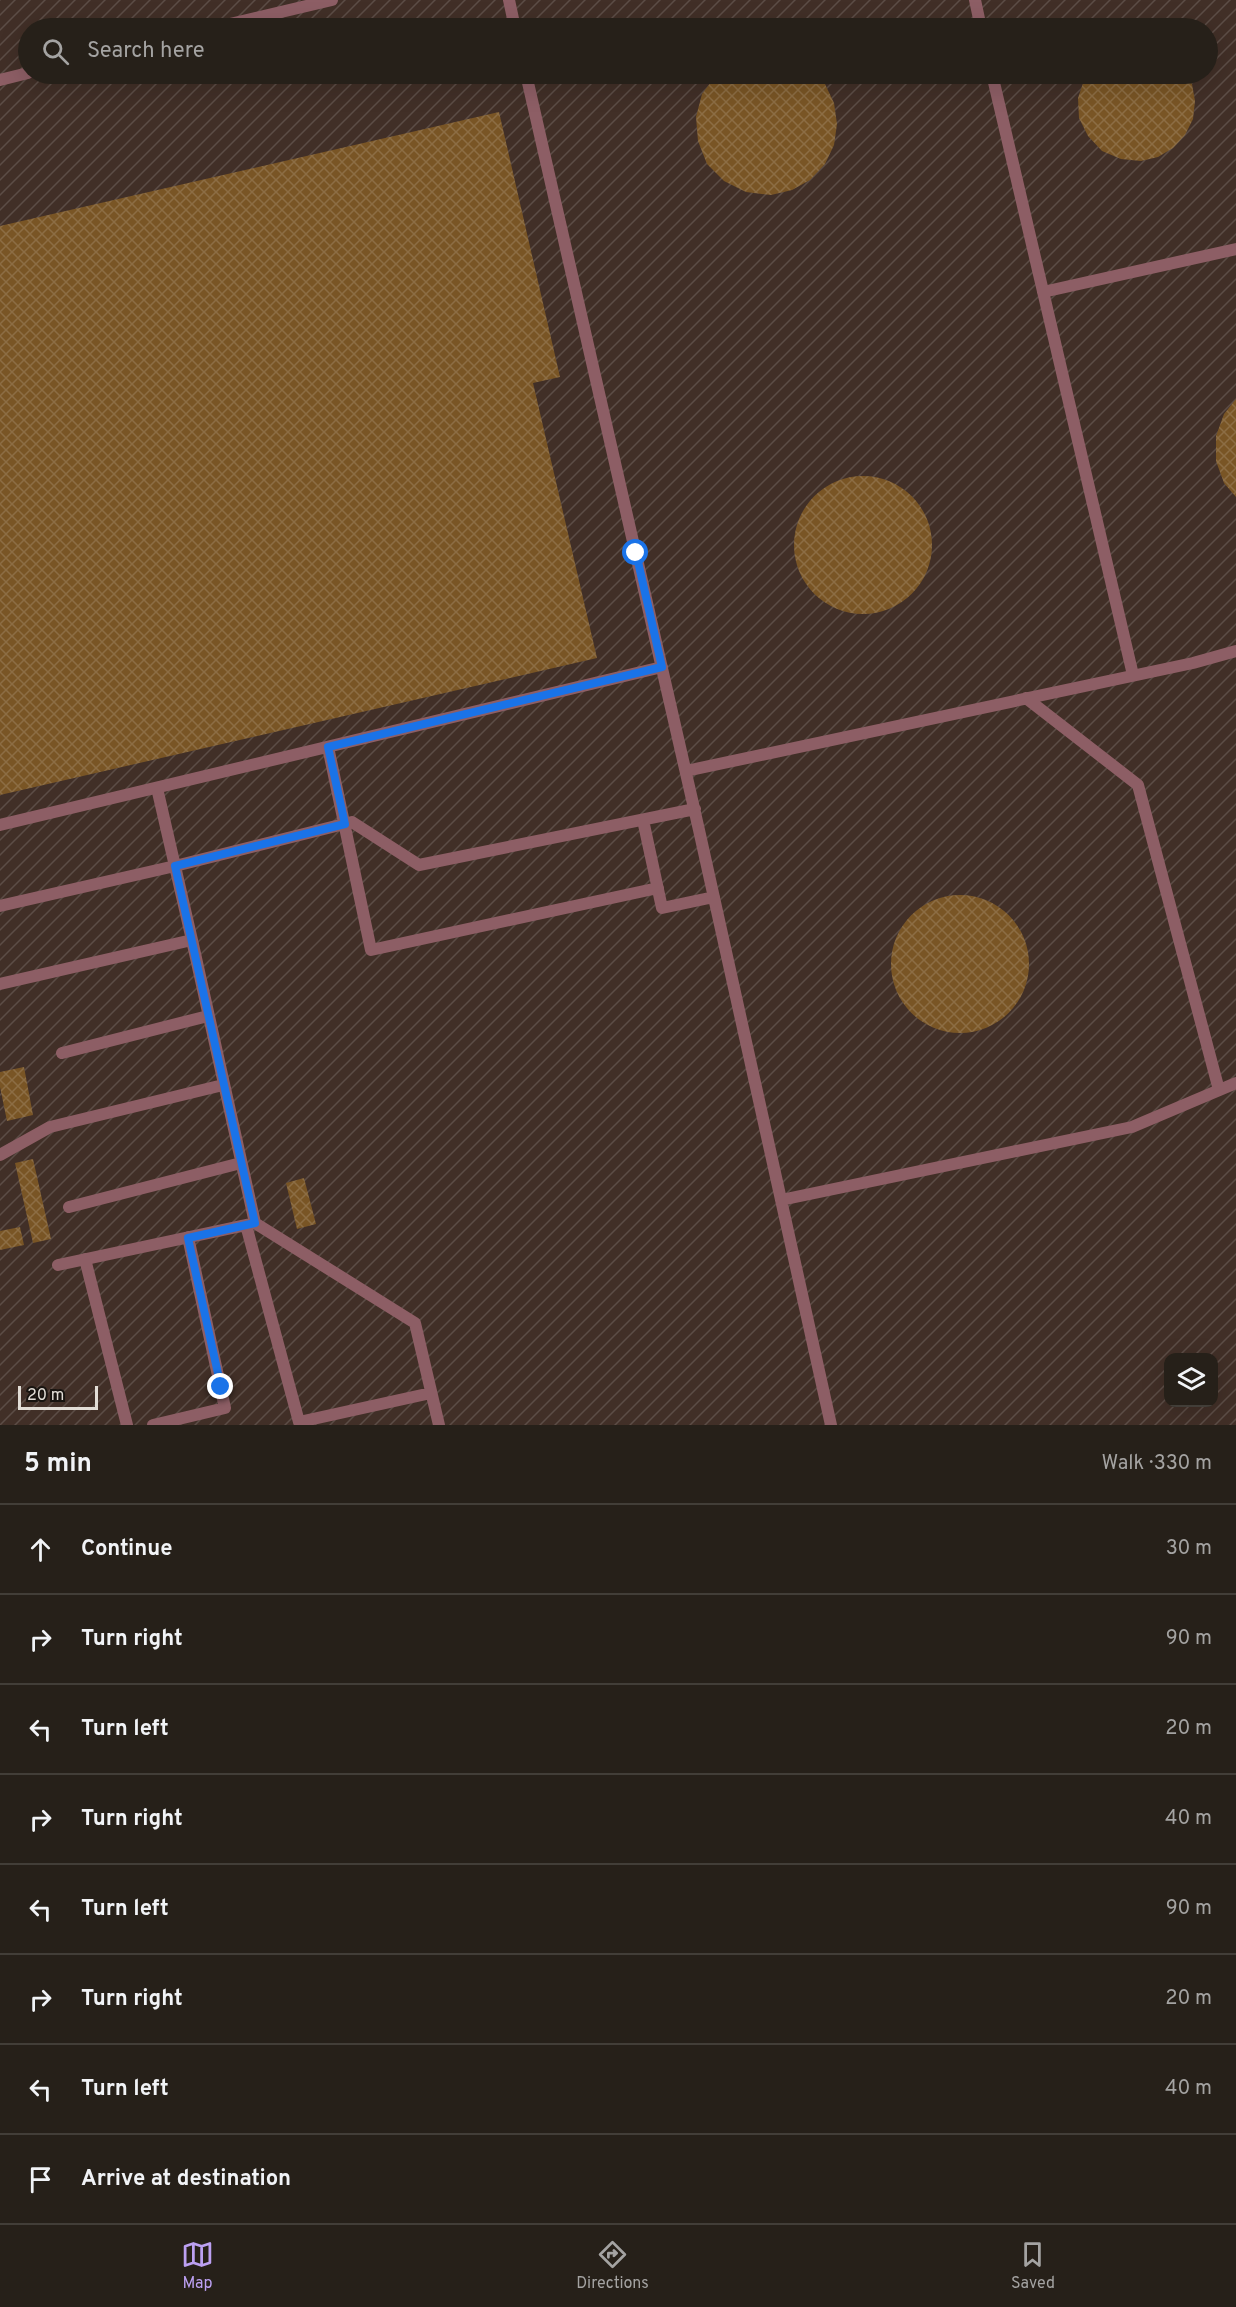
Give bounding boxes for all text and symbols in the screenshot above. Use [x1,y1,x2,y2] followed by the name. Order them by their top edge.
[18,18,1218,84] search box
[39,35,72,68] icon: search
[87,38,205,65] text: Search here
[622,539,648,565] route start
[1164,1353,1218,1407] map controls
[1164,1353,1218,1407] button: layers
[207,1373,233,1399] route end
[18,1383,98,1410] scale bar
[27,1386,64,1406] text: 20 m
[24,1448,92,1481] text: 5 min
[1102,1451,1212,1477] text: Walk · 330 m
[24,1533,57,1566] icon: ahead
[81,1536,172,1563] text: Continue
[1166,1536,1212,1562] text: 30 m
[24,1623,57,1656] icon: right
[81,1626,183,1653] text: Turn right
[1166,1626,1212,1652] text: 90 m
[24,1713,57,1746] icon: left
[81,1716,169,1743] text: Turn left
[1165,1716,1212,1742] text: 20 m
[24,1803,57,1836] icon: right
[81,1806,183,1833] text: Turn right
[1165,1806,1212,1832] text: 40 m
[24,1893,57,1926] icon: left
[81,1896,169,1923] text: Turn left
[1166,1896,1212,1922] text: 90 m
[24,1983,57,2016] icon: right
[81,1986,183,2013] text: Turn right
[1165,1986,1212,2012] text: 20 m
[24,2073,57,2106] icon: left
[81,2076,169,2103] text: Turn left
[1165,2076,1212,2102] text: 40 m
[24,2163,57,2196] icon: arrive
[81,2166,291,2193] text: Arrive at destination
[181,2238,214,2294] tab: Map
[576,2238,649,2294] tab: Directions
[1011,2238,1055,2294] tab: Saved

